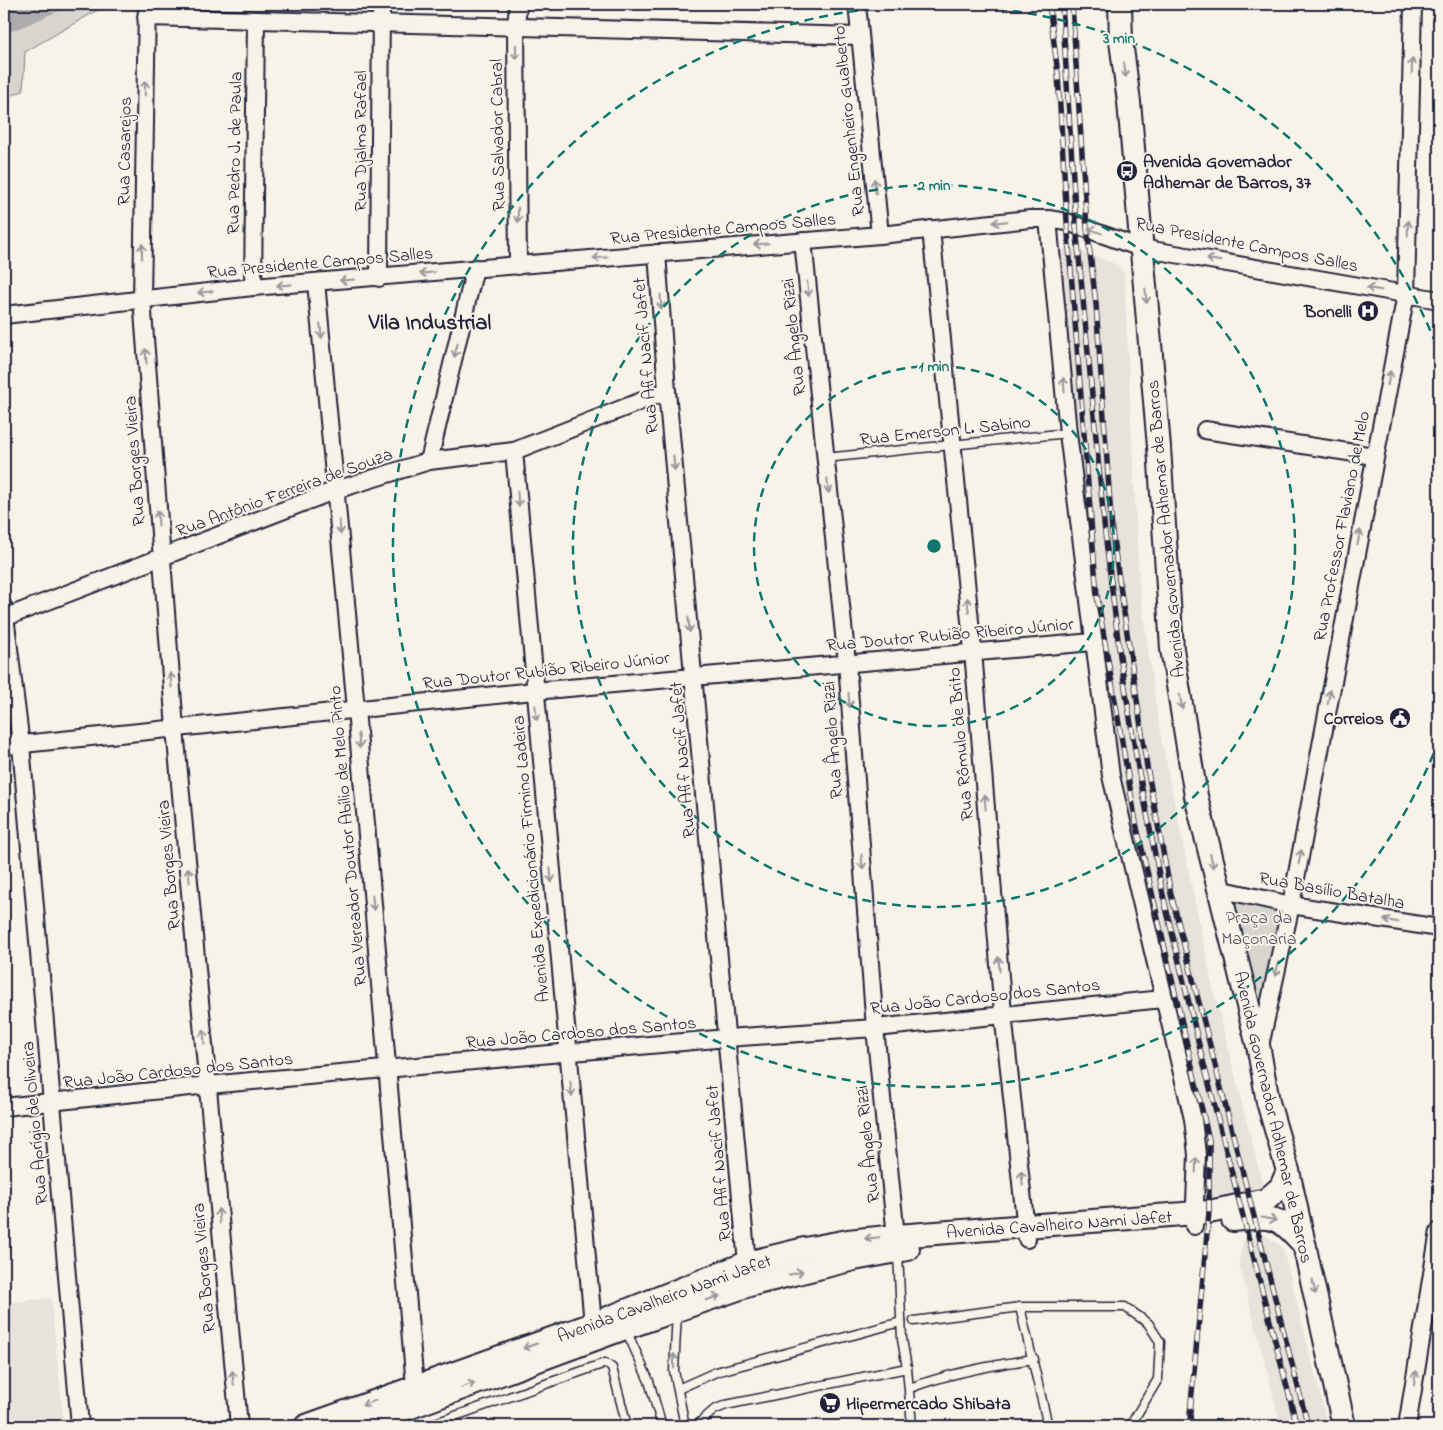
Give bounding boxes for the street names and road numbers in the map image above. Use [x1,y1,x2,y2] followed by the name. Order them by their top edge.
[827,24,874,217] street label: Rua Engenheiro Gualberto
[485,59,513,211] street label: Rua Salvador Cabral
[222,71,250,235] street label: Rua Pedro J. de Paula
[349,71,375,212] street label: Rua Djalma Rafael
[112,96,140,206] street label: Rua Casarejos
[609,207,837,253] street label: Rua Presidente Campos Salles
[1133,212,1360,280] street label: Rua Presidente Campos Salles
[206,241,434,287] street label: Rua Presidente Campos Salles
[627,277,667,435] street label: Rua Afif Nacif Jafet
[776,277,815,397] street label: Rua Ângelo Rizzi
[1141,379,1193,679] street label: Avenida Governador Adhemar de Barros
[118,395,155,527] street label: Rua Borges Vieira
[1308,409,1378,644] street label: Rua Professor Flaviano de Melo
[858,410,1032,454] street label: Rua Emerson L. Sabino
[173,443,397,545] street label: Rua Antônio Ferreira de Souza
[825,612,1075,660] street label: Rua Doutor Rubião Ribeiro Júnior
[421,646,671,698] street label: Rua Doutor Rubião Ribeiro Júnior
[942,666,982,822] street label: Rua Rômulo de Brito
[817,680,852,800] street label: Rua Ângelo Rizzi
[664,681,704,839] street label: Rua Afif Nacif Jafet
[323,684,375,987] street label: Rua Vereador Doutor Abílio de Melo Pinto
[506,714,557,1003] street label: Avenida Expedicionário Firmino Ladeira
[151,799,190,931] street label: Rua Borges Vieira
[1257,866,1407,918] street label: Rua Basílio Batalha
[1226,969,1318,1266] street label: Avenida Governador Adhemar de Barros
[869,973,1101,1023] street label: Rua João Cardoso dos Santos
[465,1011,697,1057] street label: Rua João Cardoso dos Santos
[16,1040,57,1206] street label: Rua Aprígio de Oliveira
[62,1047,294,1097] street label: Rua João Cardoso dos Santos
[700,1084,740,1242] street label: Rua Afif Nacif Jafet
[850,1084,889,1204] street label: Rua Ângelo Rizzi
[186,1202,225,1334] street label: Rua Borges Vieira
[945,1205,1173,1247] street label: Avenida Cavalheiro Nami Jafet
[554,1249,775,1351] street label: Avenida Cavalheiro Nami Jafet

